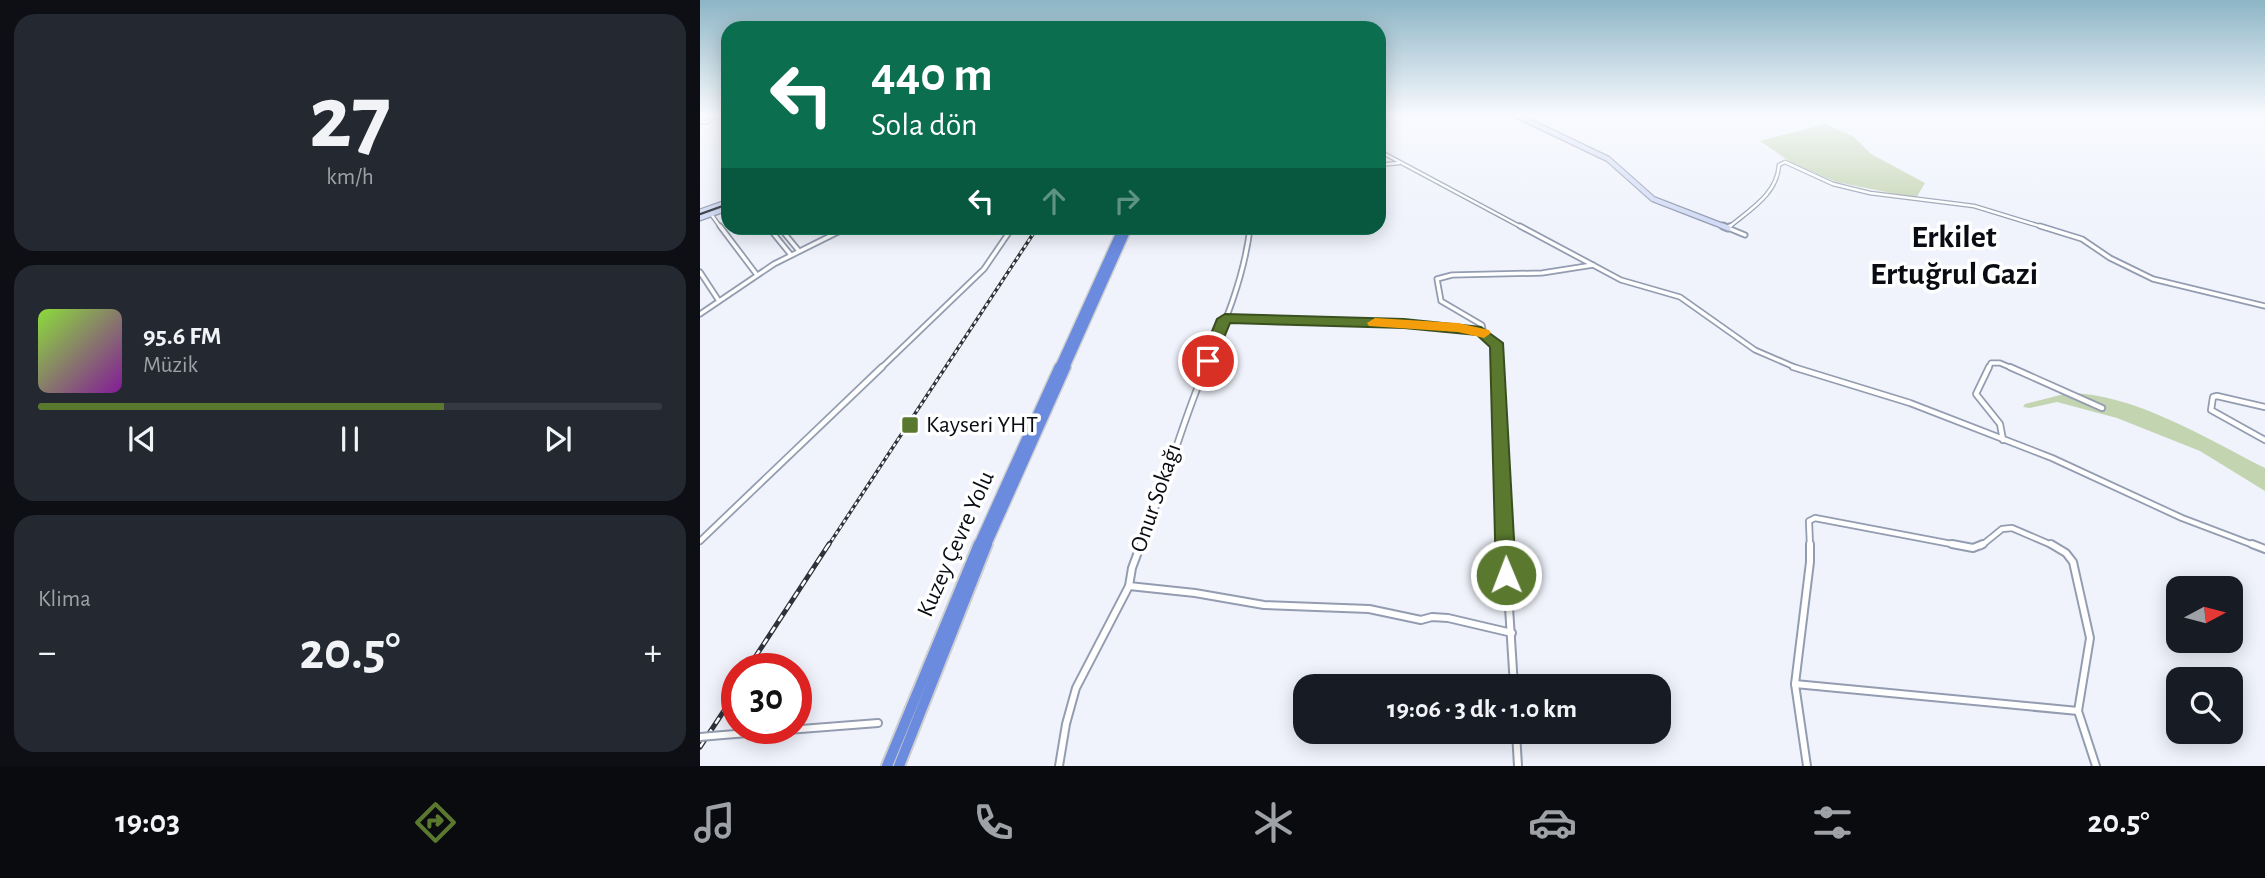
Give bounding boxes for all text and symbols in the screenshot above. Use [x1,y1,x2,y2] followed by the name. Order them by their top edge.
[756,49,847,140] icon: left
[871,51,993,100] text: 440 m
[309,73,391,164] text: 27
[871,109,978,141] text: Sola dön
[326,166,374,189] text: km/h
[962,182,1000,220] icon: left
[1035,182,1073,220] icon: ahead
[1108,182,1146,220] icon: right
[1870,221,2038,290] district label: Erkilet Ertuğrul Gazi
[143,323,222,349] text: 95.6 FM
[1178,331,1238,391] pin
[1189,342,1227,380] icon: arrive
[143,354,198,377] text: Müzik
[926,413,1038,437] place label: Kayseri YHT
[900,415,920,435] marker: Kayseri YHT
[123,420,161,458] icon: previous
[331,420,369,458] icon: pause
[539,420,577,458] icon: next
[1126,441,1186,555] street label: Onur Sokağı
[913,467,999,621] street label: Kuzey Çevre Yolu
[1469,538,1543,612] position arrow
[2166,576,2244,653] north arrow
[2166,576,2243,744] map controls
[38,588,91,611] text: Klima
[299,626,401,678] text: 20.5°
[38,634,56,672] text: −
[644,634,662,672] text: +
[721,653,812,744] speed limit sign: 30
[2166,667,2243,744] button: search
[1387,696,1577,722] text: 19:06 · 3 dk · 1.0 km
[411,798,460,847] icon: directions
[690,798,739,847] icon: music
[969,798,1018,847] icon: phone
[1249,798,1298,847] icon: climate
[1528,798,1577,847] icon: car
[1808,798,1857,847] icon: filters
[115,806,180,838] text: 19:03
[2087,806,2150,838] text: 20.5°

